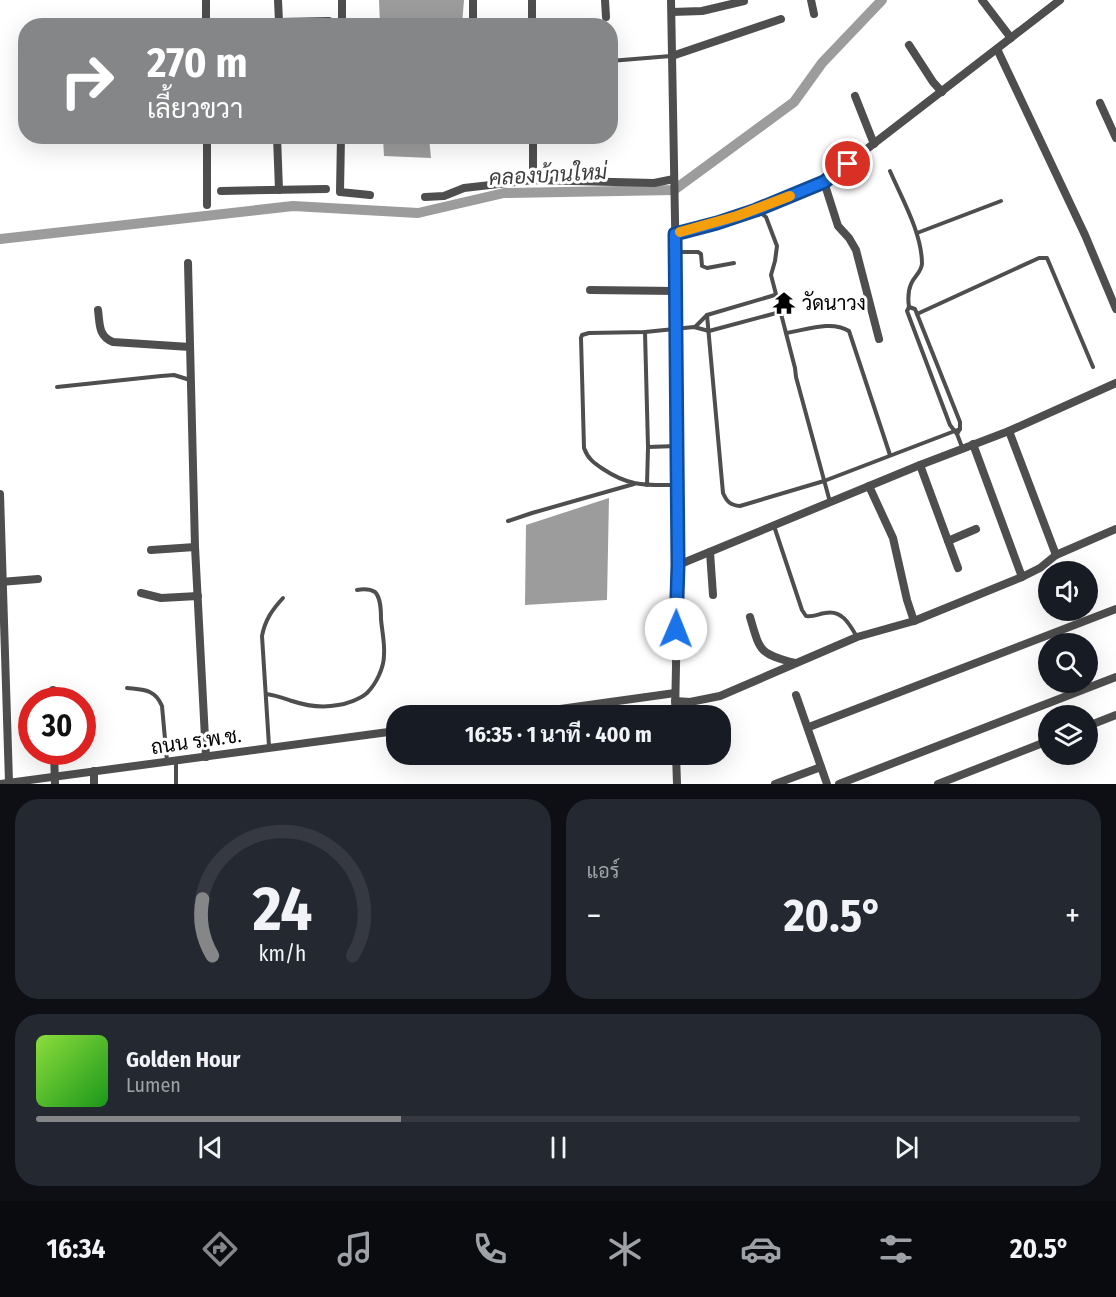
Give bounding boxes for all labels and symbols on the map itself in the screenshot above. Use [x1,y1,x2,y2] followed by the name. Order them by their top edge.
[822,138,873,189] pin
[488,159,609,191] water label: คลองบ้านใหม่
[771,290,797,316] temple icon: วัดนาวง
[802,291,866,315] place label: วัดนาวง
[644,597,708,661] position arrow
[18,687,96,765] speed limit sign: 30
[149,723,243,759] street label: ถนน ร.พ.ช.

